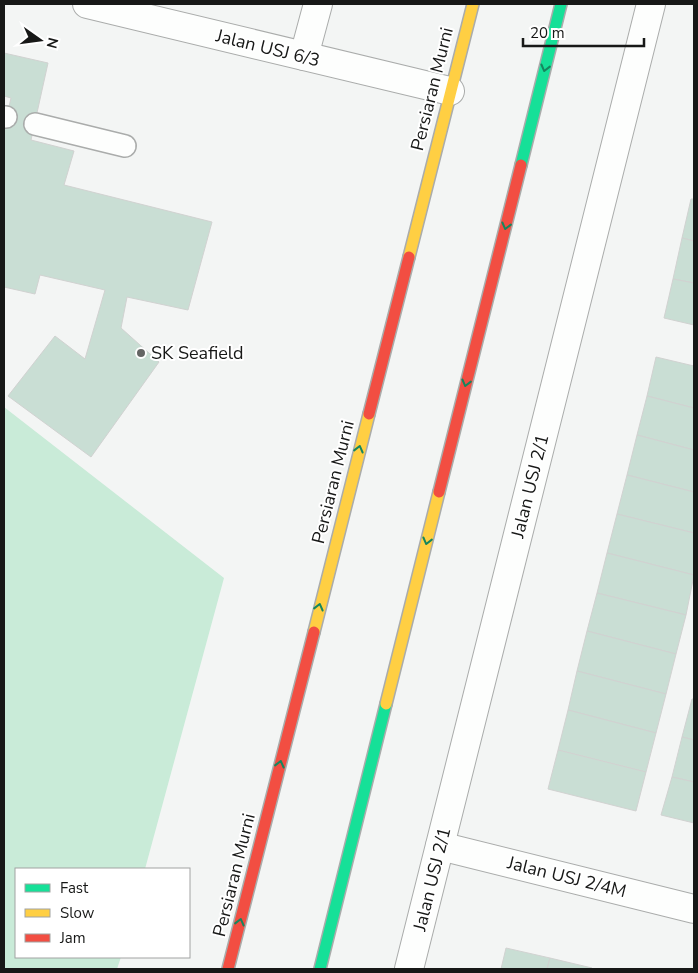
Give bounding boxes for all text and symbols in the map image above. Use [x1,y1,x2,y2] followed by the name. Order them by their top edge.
[15,15,65,65] north arrow
[523,15,644,47] scale bar
[213,23,322,72] street label: Jalan USJ 6/3
[530,23,565,43] text: 20 m
[405,25,459,153] street label: Persiaran Murni
[42,36,63,50] text: N
[540,64,551,73] one-way arrow
[501,221,511,229] one-way arrow
[151,341,244,365] place label: SK Seafield
[135,347,147,359] marker: SK Seafield
[461,379,472,388] one-way arrow
[306,418,360,546] street label: Persiaran Murni
[505,432,554,541] street label: Jalan USJ 2/1
[353,445,364,454] one-way arrow
[422,536,433,545] one-way arrow
[314,603,324,611] one-way arrow
[274,760,285,769] one-way arrow
[207,811,261,939] street label: Persiaran Murni
[407,825,456,934] street label: Jalan USJ 2/1
[504,850,629,903] street label: Jalan USJ 2/4M
[15,868,190,958] legend
[60,878,89,898] text: Fast
[60,903,95,923] text: Slow
[234,917,245,926] one-way arrow
[59,928,86,948] text: Jam

